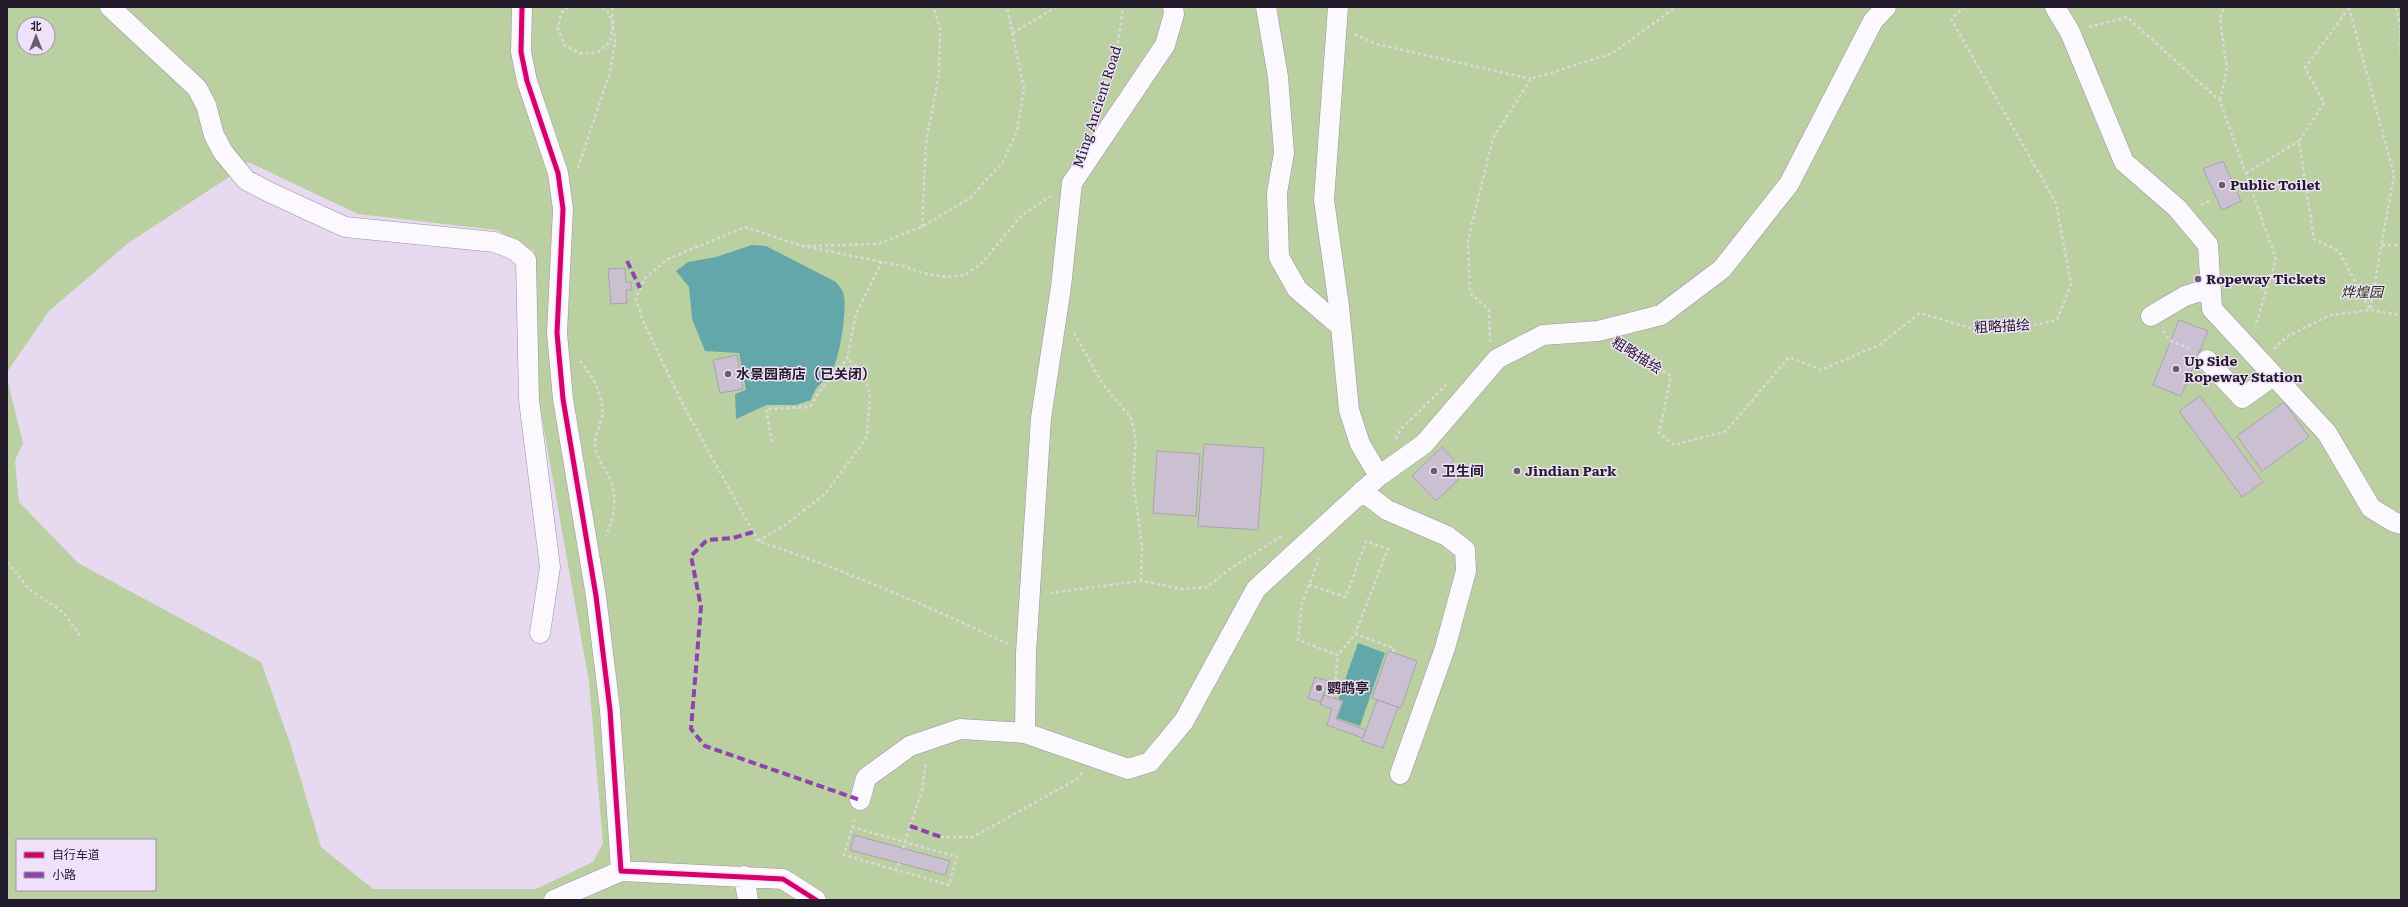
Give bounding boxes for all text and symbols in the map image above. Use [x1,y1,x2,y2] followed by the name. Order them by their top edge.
[16,16,56,56] north arrow
[31,17,42,33] text: 北
[1067,42,1125,171] street label: Ming Ancient Road
[2230,174,2321,194] place label: Public Toilet
[2217,180,2227,190] marker: Public Toilet
[2206,268,2326,288] place label: Ropeway Tickets
[2193,274,2203,284] marker: Ropeway Tickets
[2341,281,2385,301] park label: 烨煌园
[1973,314,2030,336] street label: 粗略描绘
[1608,331,1667,377] street label: 粗略描绘
[2184,350,2303,386] place label: Up Side Ropeway Station
[736,363,876,383] place label: 水景园商店（已关闭）
[2171,364,2181,374] marker: Up Side Ropeway Station
[723,369,733,379] marker: 水景园商店（已关闭）
[1442,460,1484,480] place label: 卫生间
[1525,460,1617,480] place label: Jindian Park
[1429,466,1439,476] marker: 卫生间
[1512,466,1522,476] marker: Jindian Park
[1327,677,1369,697] place label: 鹦鹉亭
[1314,683,1324,693] marker: 鹦鹉亭
[16,839,156,891] legend
[52,845,100,863] text: 自行车道
[52,865,76,883] text: 小路

